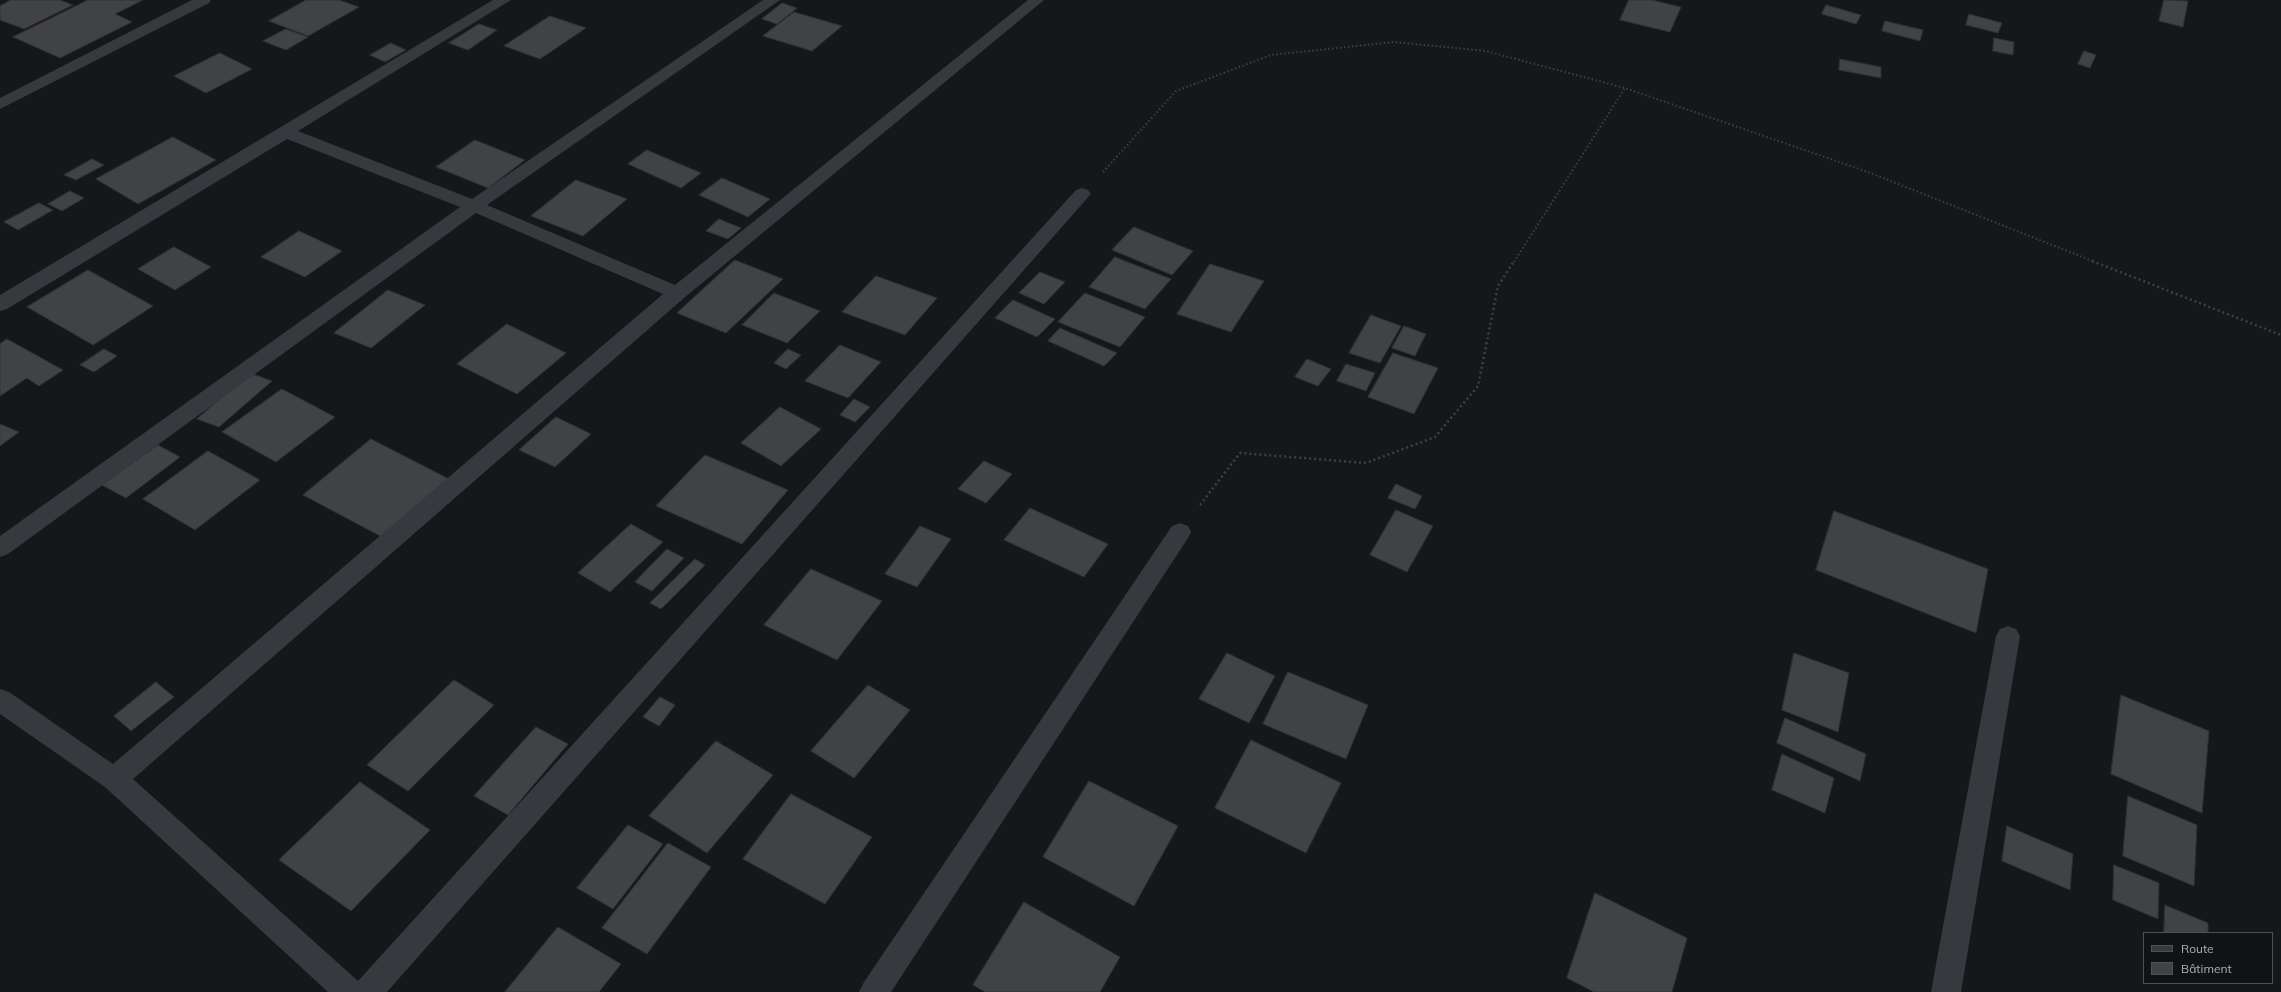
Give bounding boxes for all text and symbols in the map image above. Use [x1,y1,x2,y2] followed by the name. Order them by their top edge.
[2143,932,2273,984] legend
[2181,941,2214,956] text: Route
[2181,961,2232,976] text: Bâtiment

